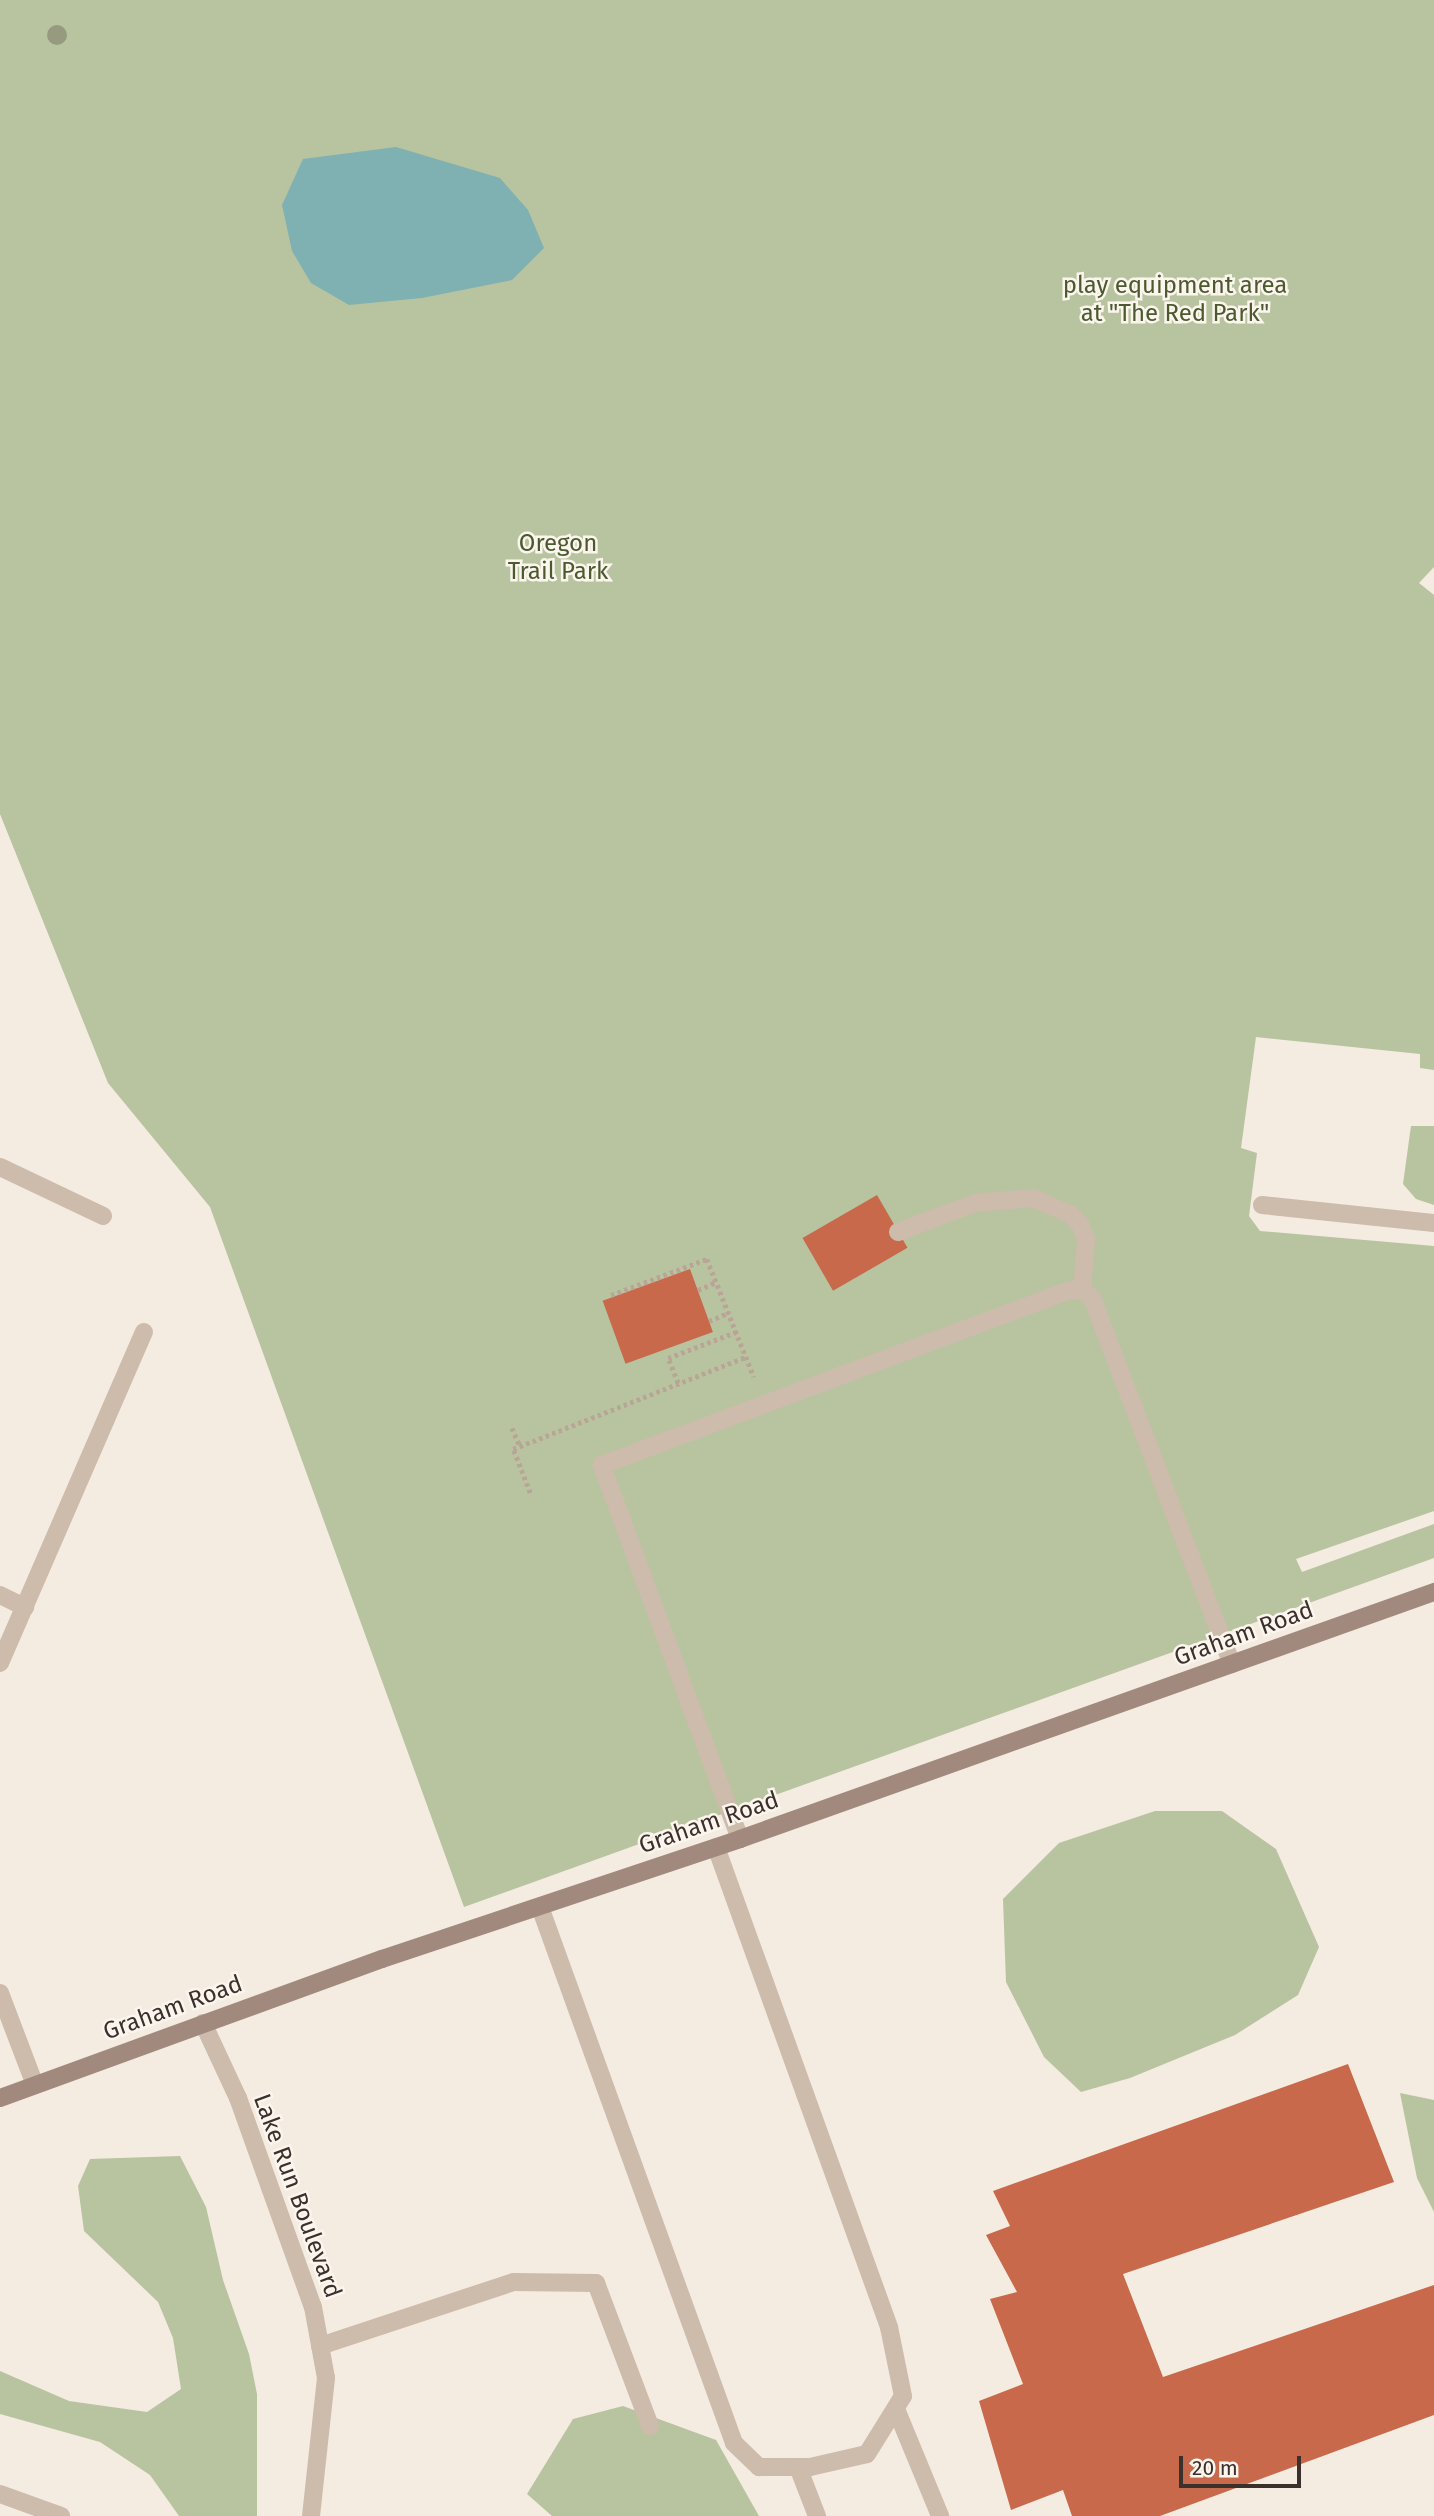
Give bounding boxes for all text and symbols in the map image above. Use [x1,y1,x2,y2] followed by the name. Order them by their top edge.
[1063,272,1287,328] park label: play equipment area at "The Red Park"
[508,530,608,586] park label: Oregon Trail Park
[1170,1595,1318,1673] street label: Graham Road
[635,1786,783,1860] street label: Graham Road
[99,1969,247,2047] street label: Graham Road
[247,2090,347,2302] street label: Lake Run Boulevard
[1182,2442,1304,2486] scale bar
[1192,2455,1238,2481] text: 20 m

